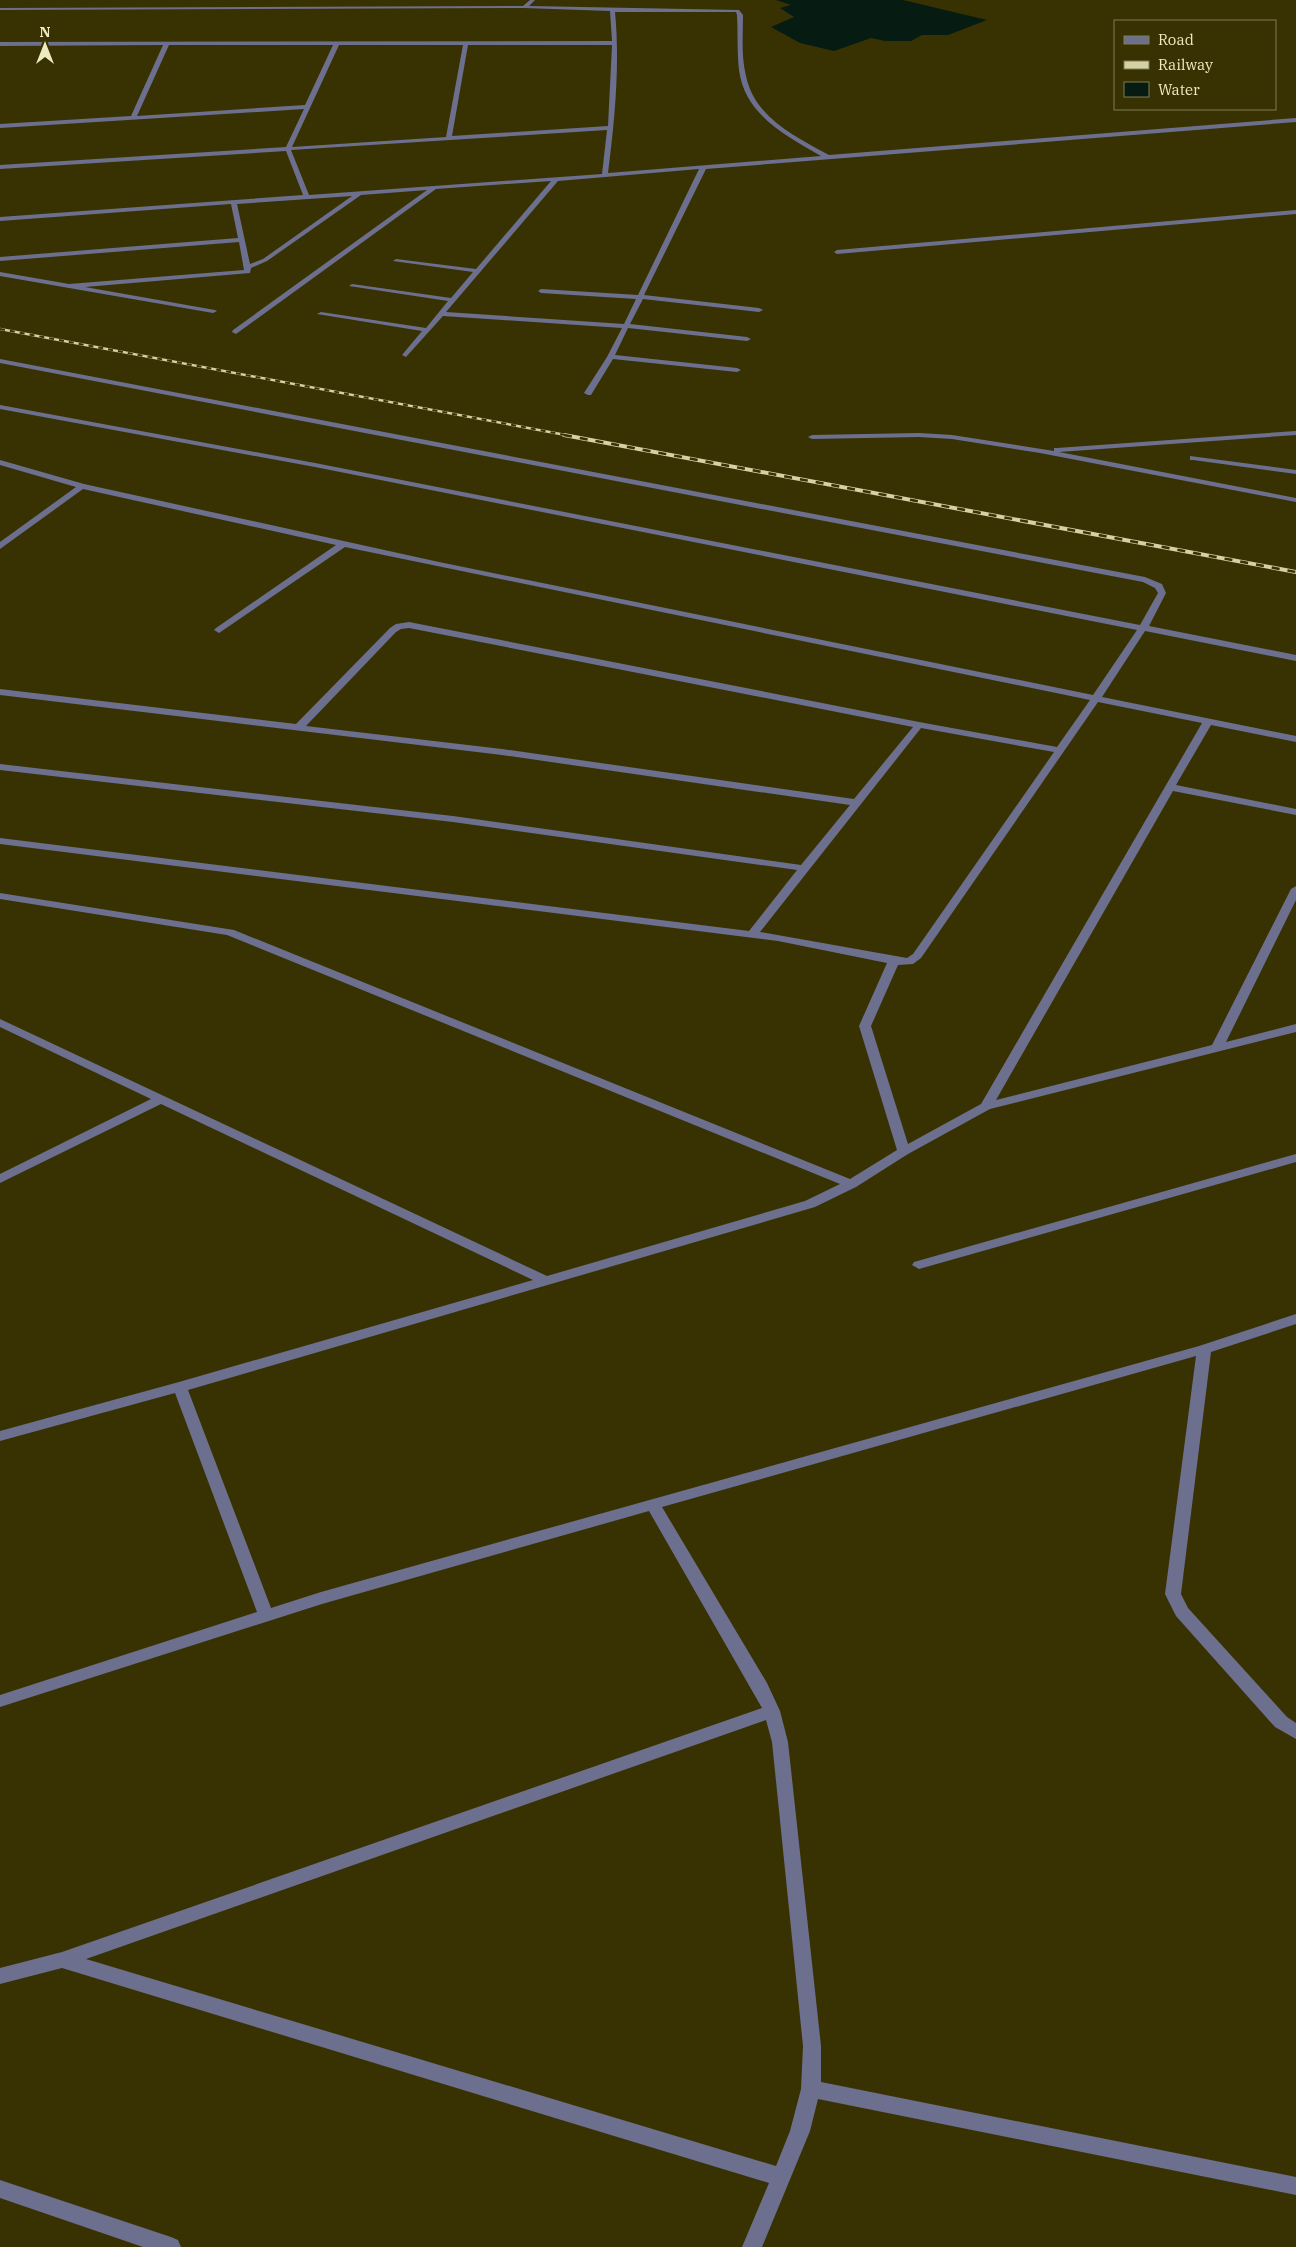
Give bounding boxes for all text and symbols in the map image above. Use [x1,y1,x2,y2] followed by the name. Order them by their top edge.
[20,20,70,70] north arrow
[1114,20,1276,110] legend
[39,23,51,41] text: N
[1158,30,1194,49] text: Road
[1158,55,1213,74] text: Railway
[1158,80,1200,99] text: Water

